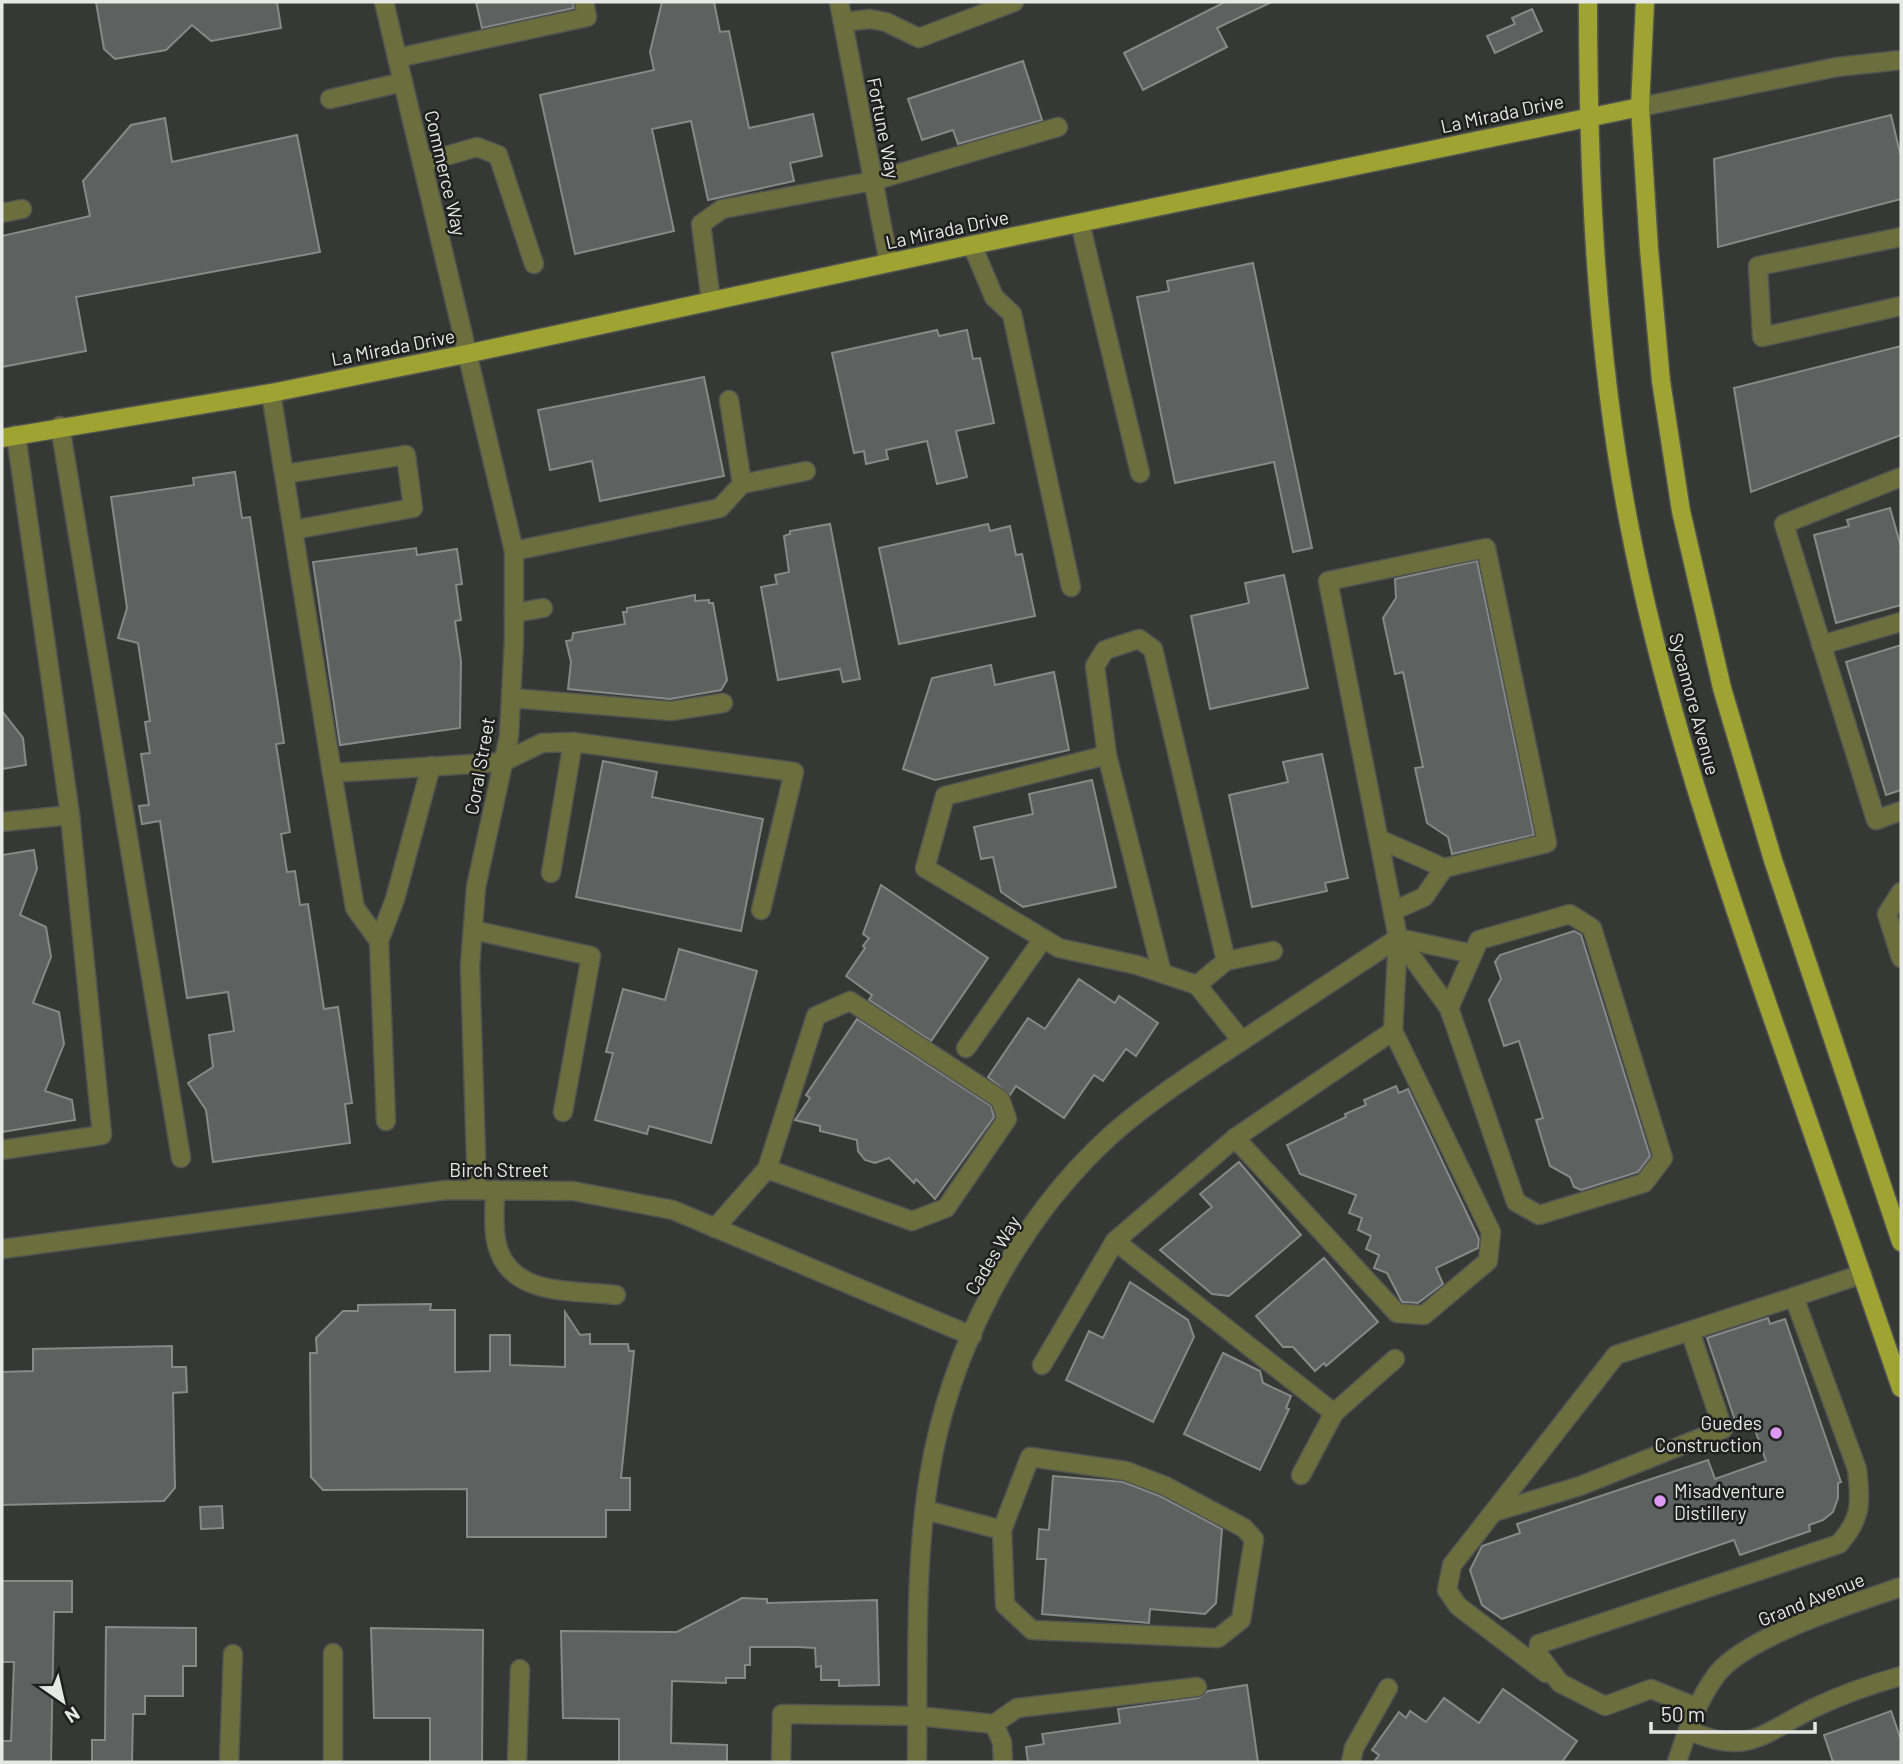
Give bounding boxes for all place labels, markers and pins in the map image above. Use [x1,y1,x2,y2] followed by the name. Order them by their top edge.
[1655,1411,1762,1456] place label: Guedes Construction
[1768,1425,1784,1441] marker: Guedes Construction
[1674,1479,1785,1524] place label: Misadventure Distillery
[1652,1493,1668,1509] marker: Misadventure Distillery

